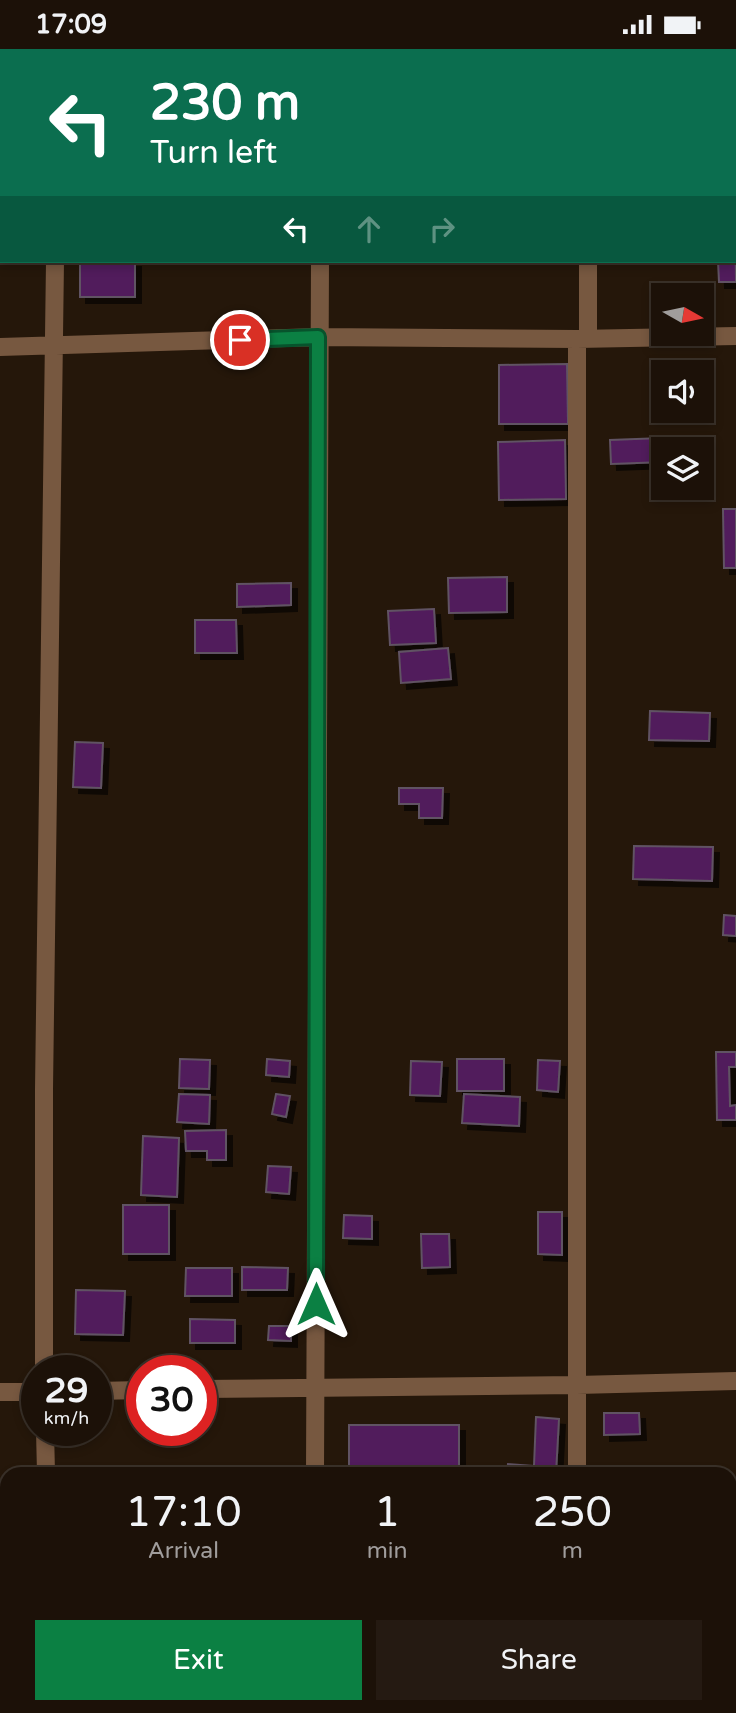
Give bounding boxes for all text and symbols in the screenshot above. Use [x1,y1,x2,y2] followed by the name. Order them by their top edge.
[35,9,107,40] text: 17:09
[150,74,300,133] text: 230 m
[35,77,126,168] icon: left
[150,134,277,172] text: Turn left
[277,210,315,248] icon: left
[350,210,388,248] icon: ahead
[423,210,461,248] icon: right
[651,283,714,347] north arrow
[651,283,714,500] map controls
[210,310,270,370] pin
[221,321,259,359] icon: arrive
[651,360,714,423] button: sound
[651,437,714,500] button: layers
[279,1267,353,1341] position arrow
[126,1355,217,1446] speed limit sign: 30
[45,1370,88,1412] text: 29
[44,1407,89,1429] text: km/h
[125,1487,242,1538] text: 17:10
[374,1487,400,1538] text: 1
[533,1487,612,1538] text: 250
[148,1537,219,1565] text: Arrival
[367,1537,408,1565] text: min
[562,1537,583,1565] text: m
[35,1620,362,1700] button: Exit
[376,1620,702,1700] button: Share

